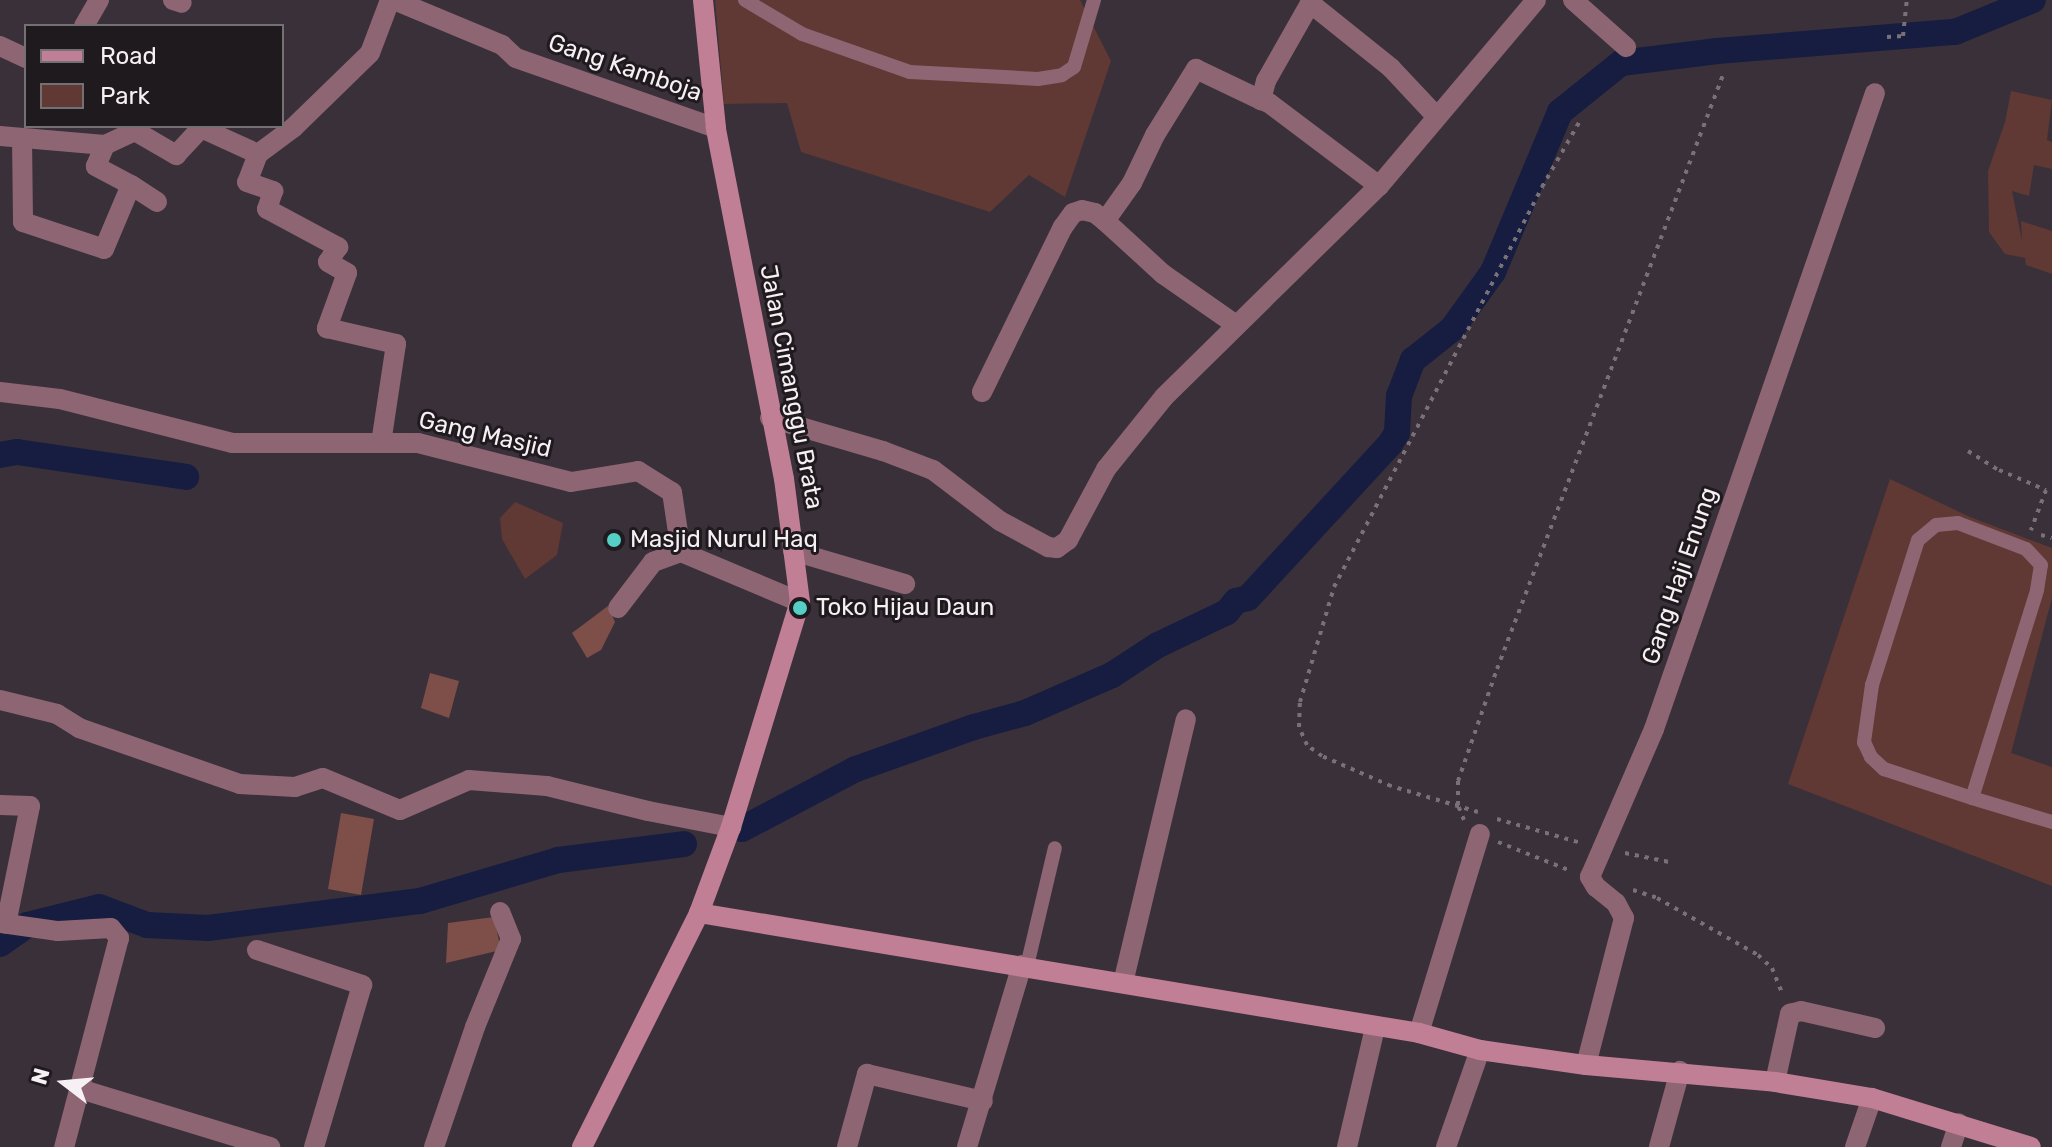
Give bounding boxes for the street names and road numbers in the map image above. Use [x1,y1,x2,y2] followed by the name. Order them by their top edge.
[544,28,706,108] street label: Gang Kamboja
[753,262,829,512] street label: Jalan Cimanggu Brata
[416,406,554,464] street label: Gang Masjid
[1636,484,1724,668] street label: Gang Haji Enung

